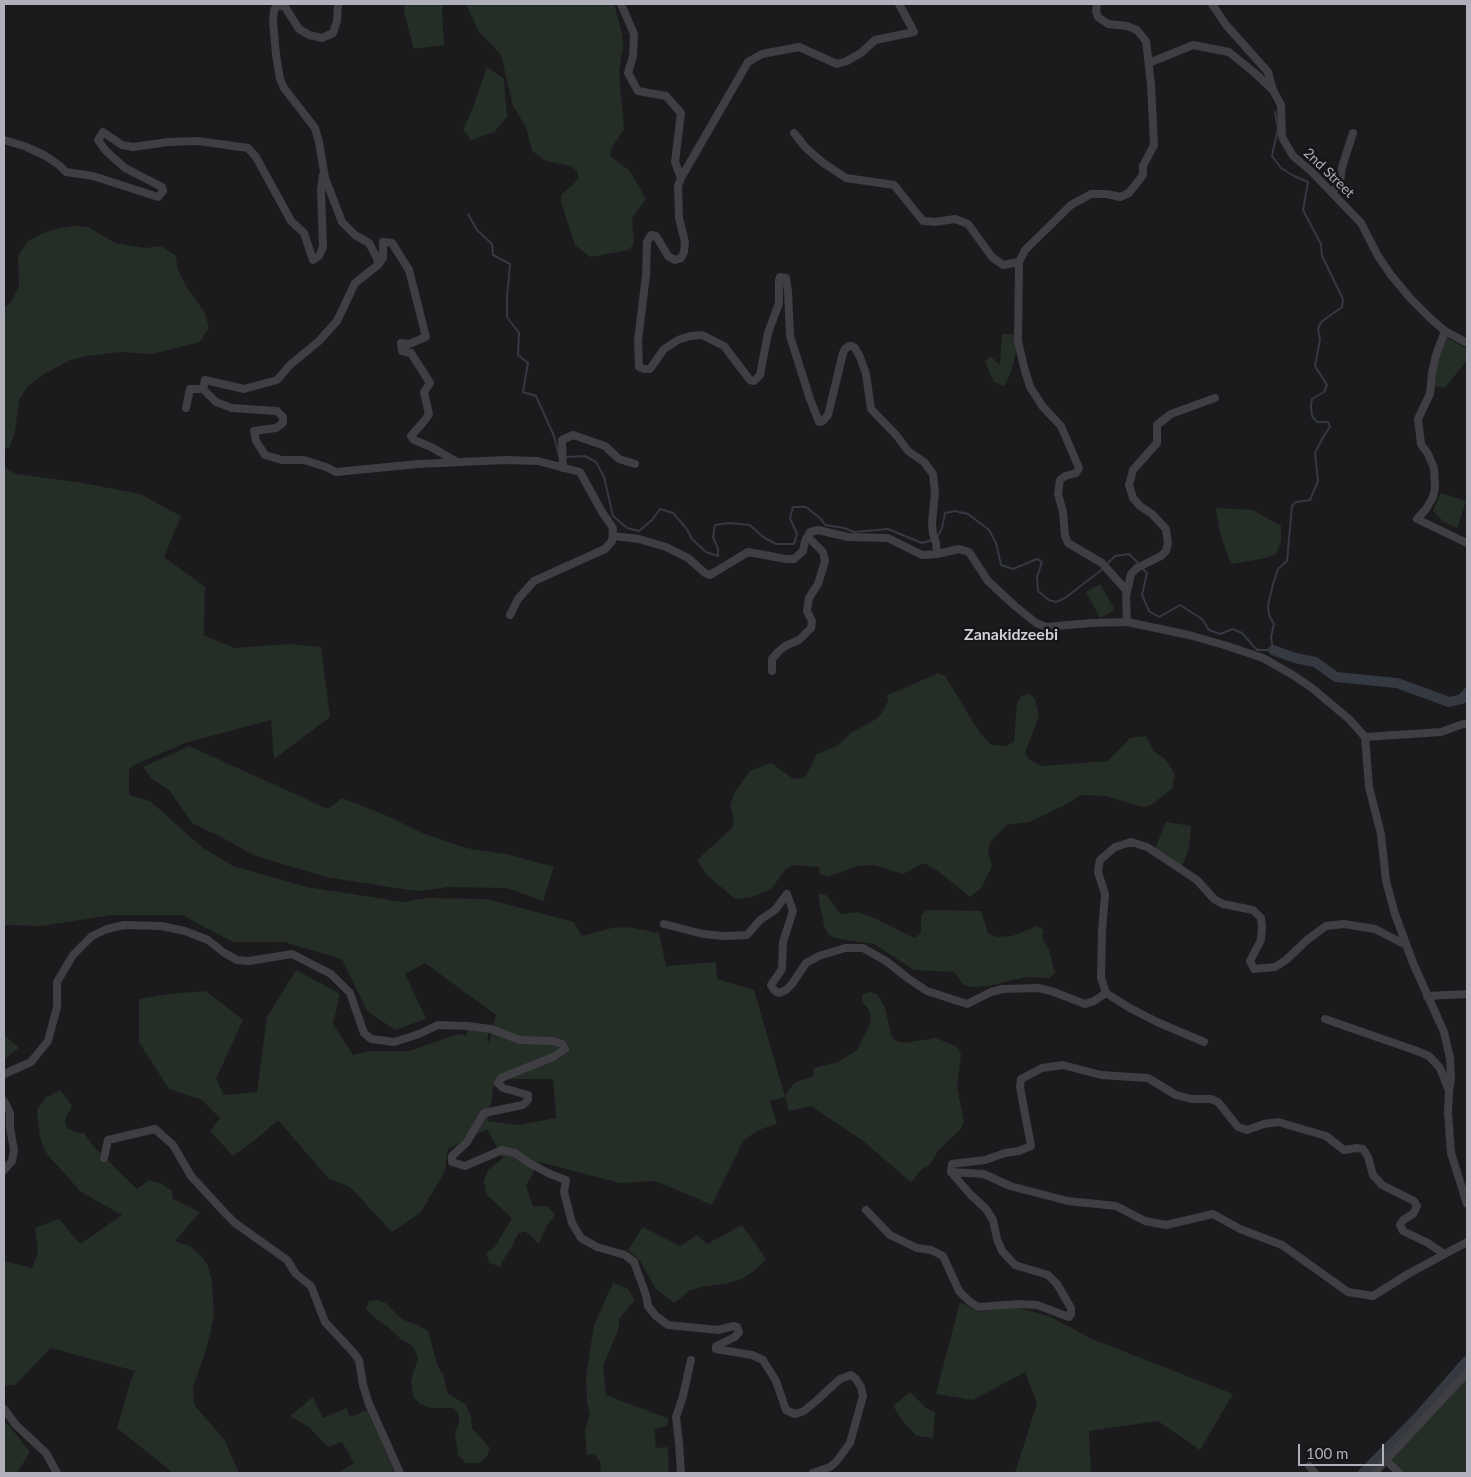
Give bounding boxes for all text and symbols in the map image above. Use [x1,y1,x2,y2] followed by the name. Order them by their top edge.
[1300,145,1358,201] street label: 2nd Street
[964,625,1058,645] district label: Zanakidzeebi
[1301,1434,1387,1466] scale bar
[1306,1444,1348,1462] text: 100 m

